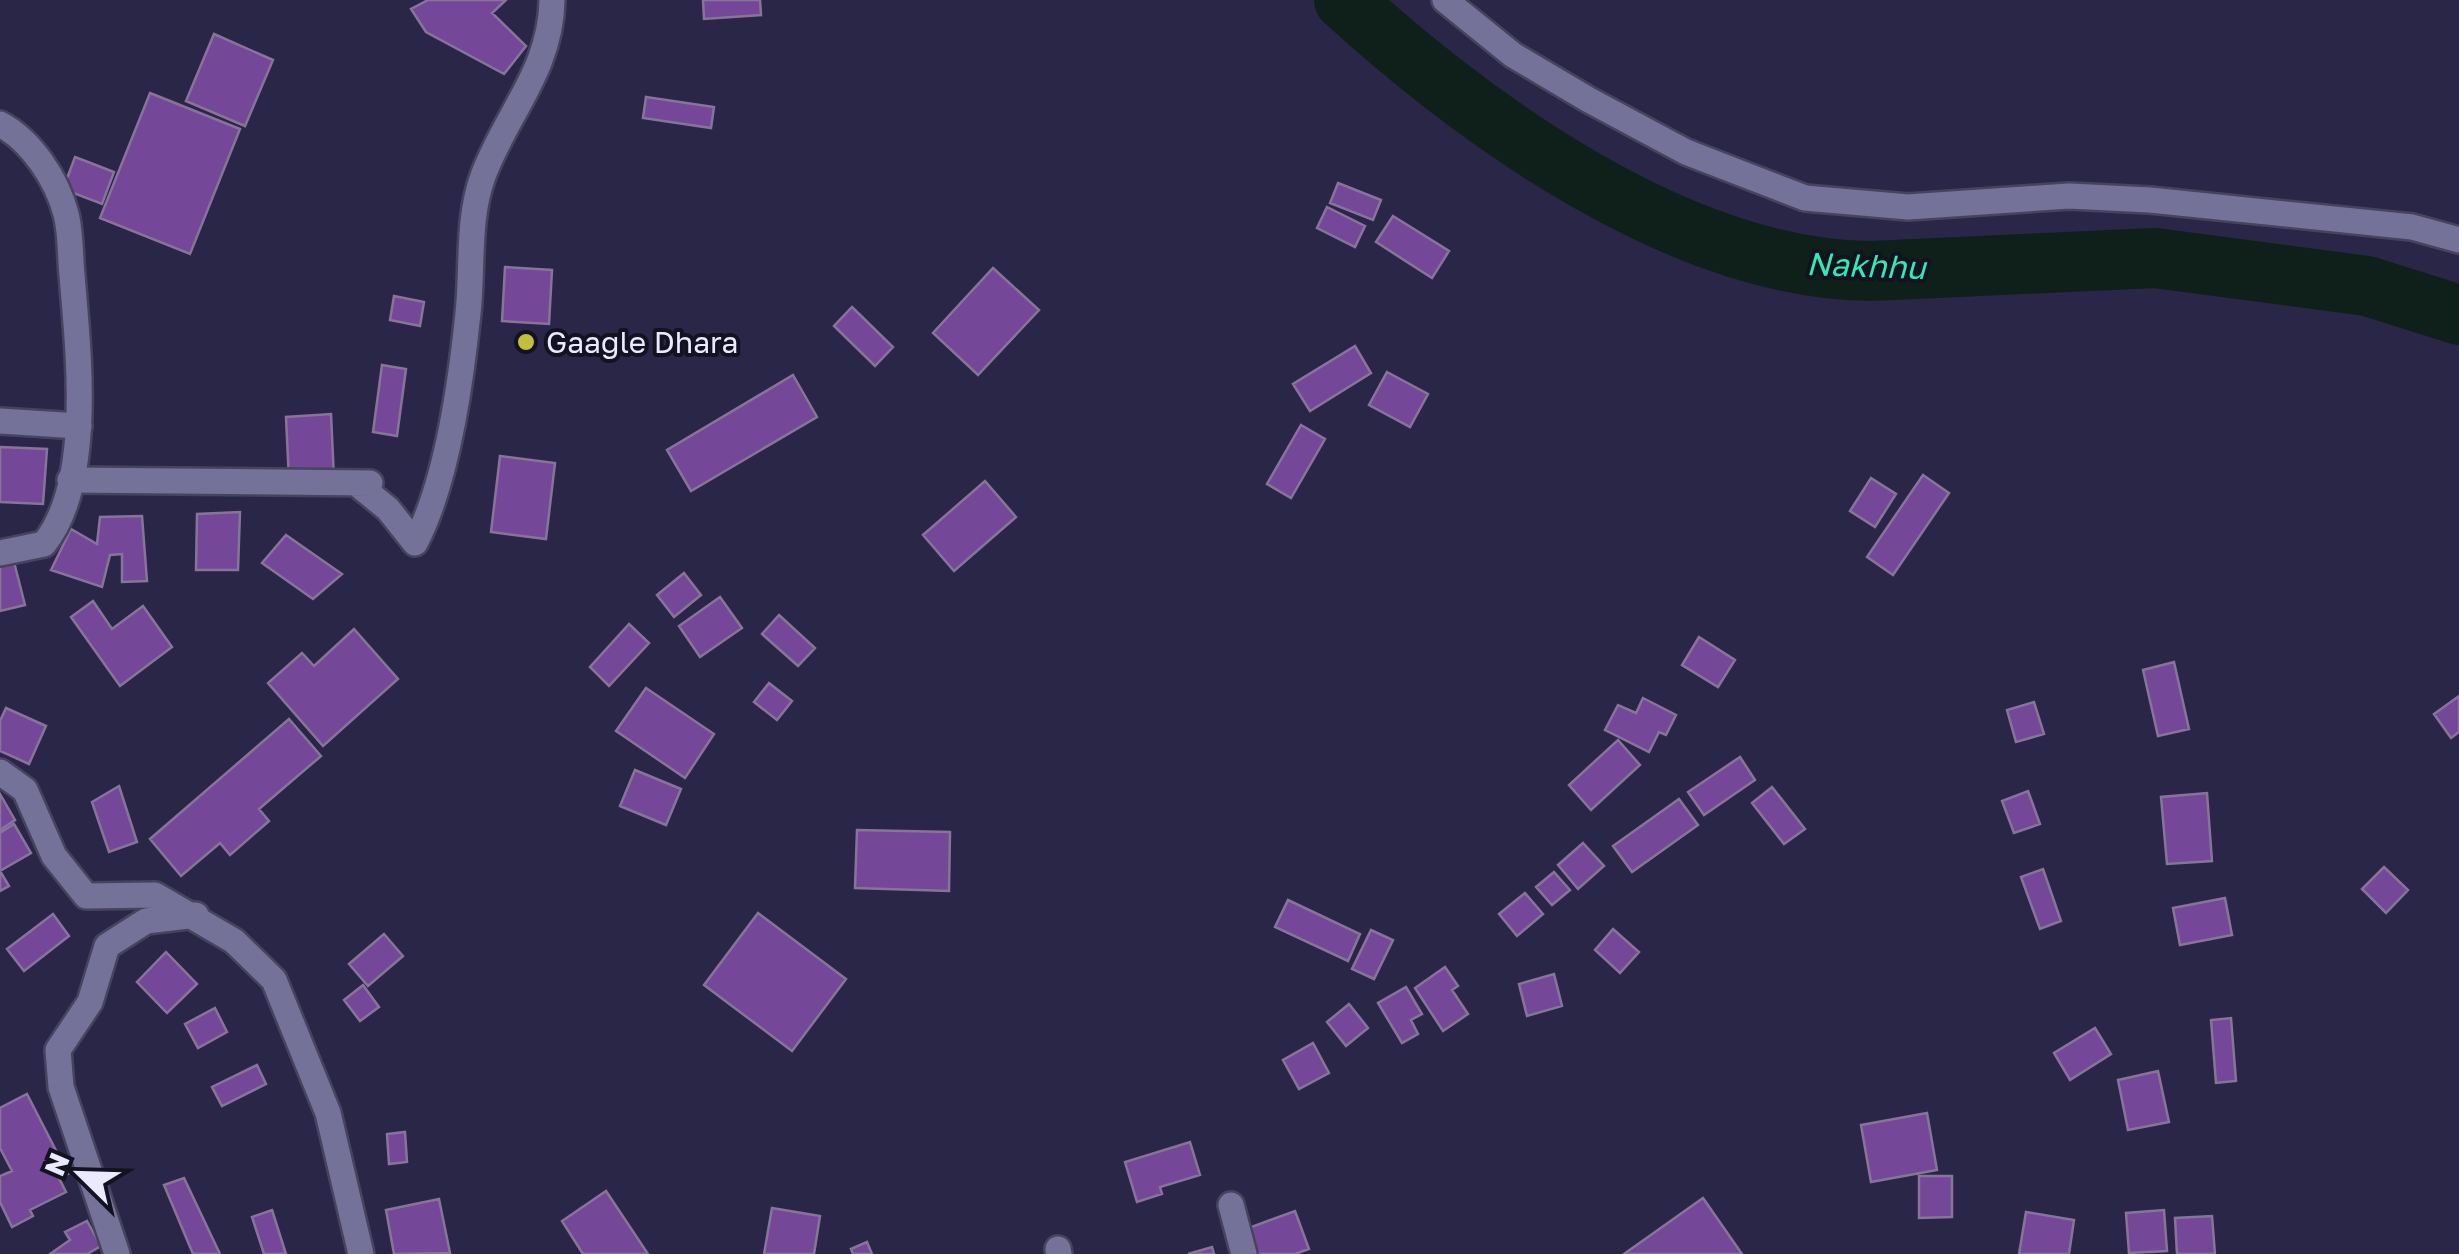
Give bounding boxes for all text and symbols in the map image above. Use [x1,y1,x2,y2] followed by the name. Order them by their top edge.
[1806,244,1929,286] water label: Nakhhu
[546,324,738,360] place label: Gaagle Dhara
[515,331,537,353] marker: Gaagle Dhara
[30,1124,130,1224] north arrow
[37,1148,76,1180] text: N

